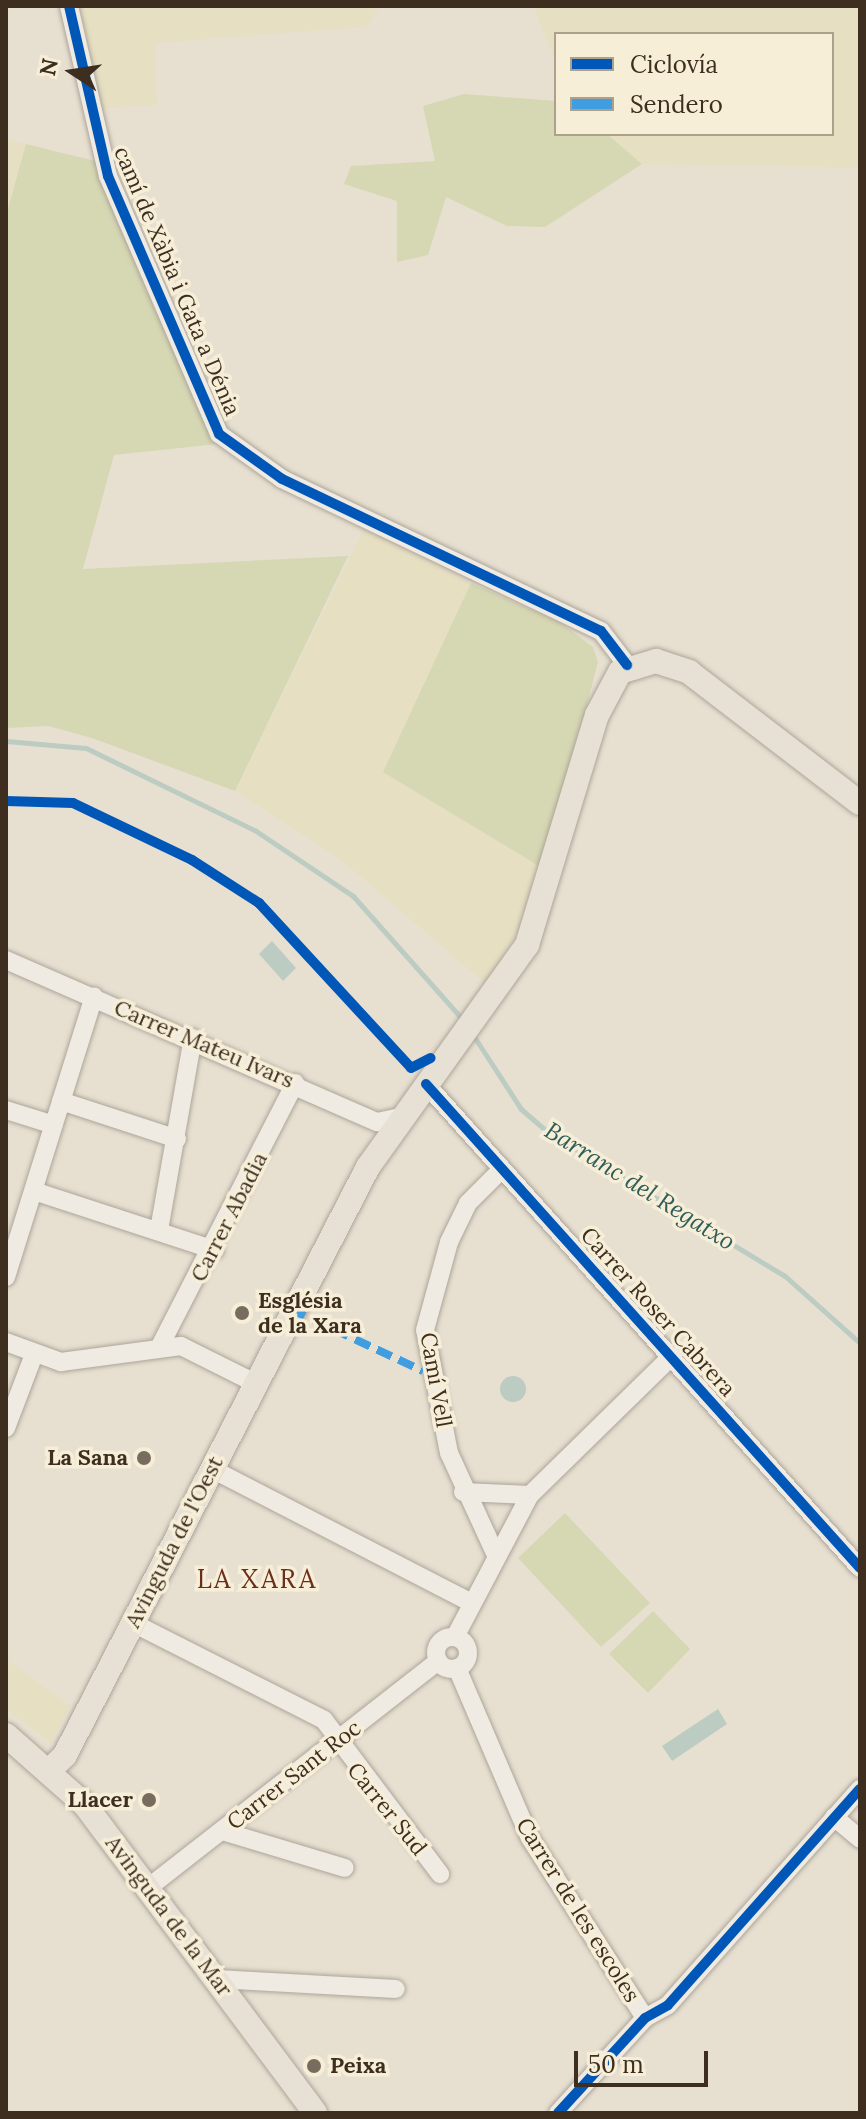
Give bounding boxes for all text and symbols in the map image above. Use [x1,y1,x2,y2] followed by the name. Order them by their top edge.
[32,32,112,112] north arrow
[554,32,834,136] legend
[630,49,718,80] text: Ciclovía
[33,56,64,78] text: N
[630,89,723,120] text: Sendero
[108,143,246,419] street label: camí de Xàbia i Gata a Dénia
[110,994,298,1094] street label: Carrer Mateu Ivars
[540,1116,740,1256] water label: Barranc del Regatxo
[185,1148,273,1286] street label: Carrer Abadia
[575,1222,741,1402] street label: Carrer Roser Cabrera
[258,1287,362,1338] place label: Església de la Xara
[233,1304,251,1322] marker: Església de la Xara
[415,1331,457,1429] street label: Camí Vell
[47,1445,128,1471] place label: La Sana
[135,1449,153,1467] marker: La Sana
[119,1452,229,1632] street label: Avinguda de l'Oest
[197,1563,317,1595] district label: LA XARA
[222,1715,366,1835] street label: Carrer Sant Roc
[342,1757,432,1861] street label: Carrer Sud
[68,1787,133,1813] place label: Llacer
[140,1791,158,1809] marker: Llacer
[511,1813,645,2007] street label: Carrer de les escoles
[100,1830,238,2002] street label: Avinguda de la Mar
[578,2035,712,2085] scale bar
[588,2049,644,2080] text: 50 m
[330,2053,386,2079] place label: Peixa
[305,2057,323,2075] marker: Peixa

